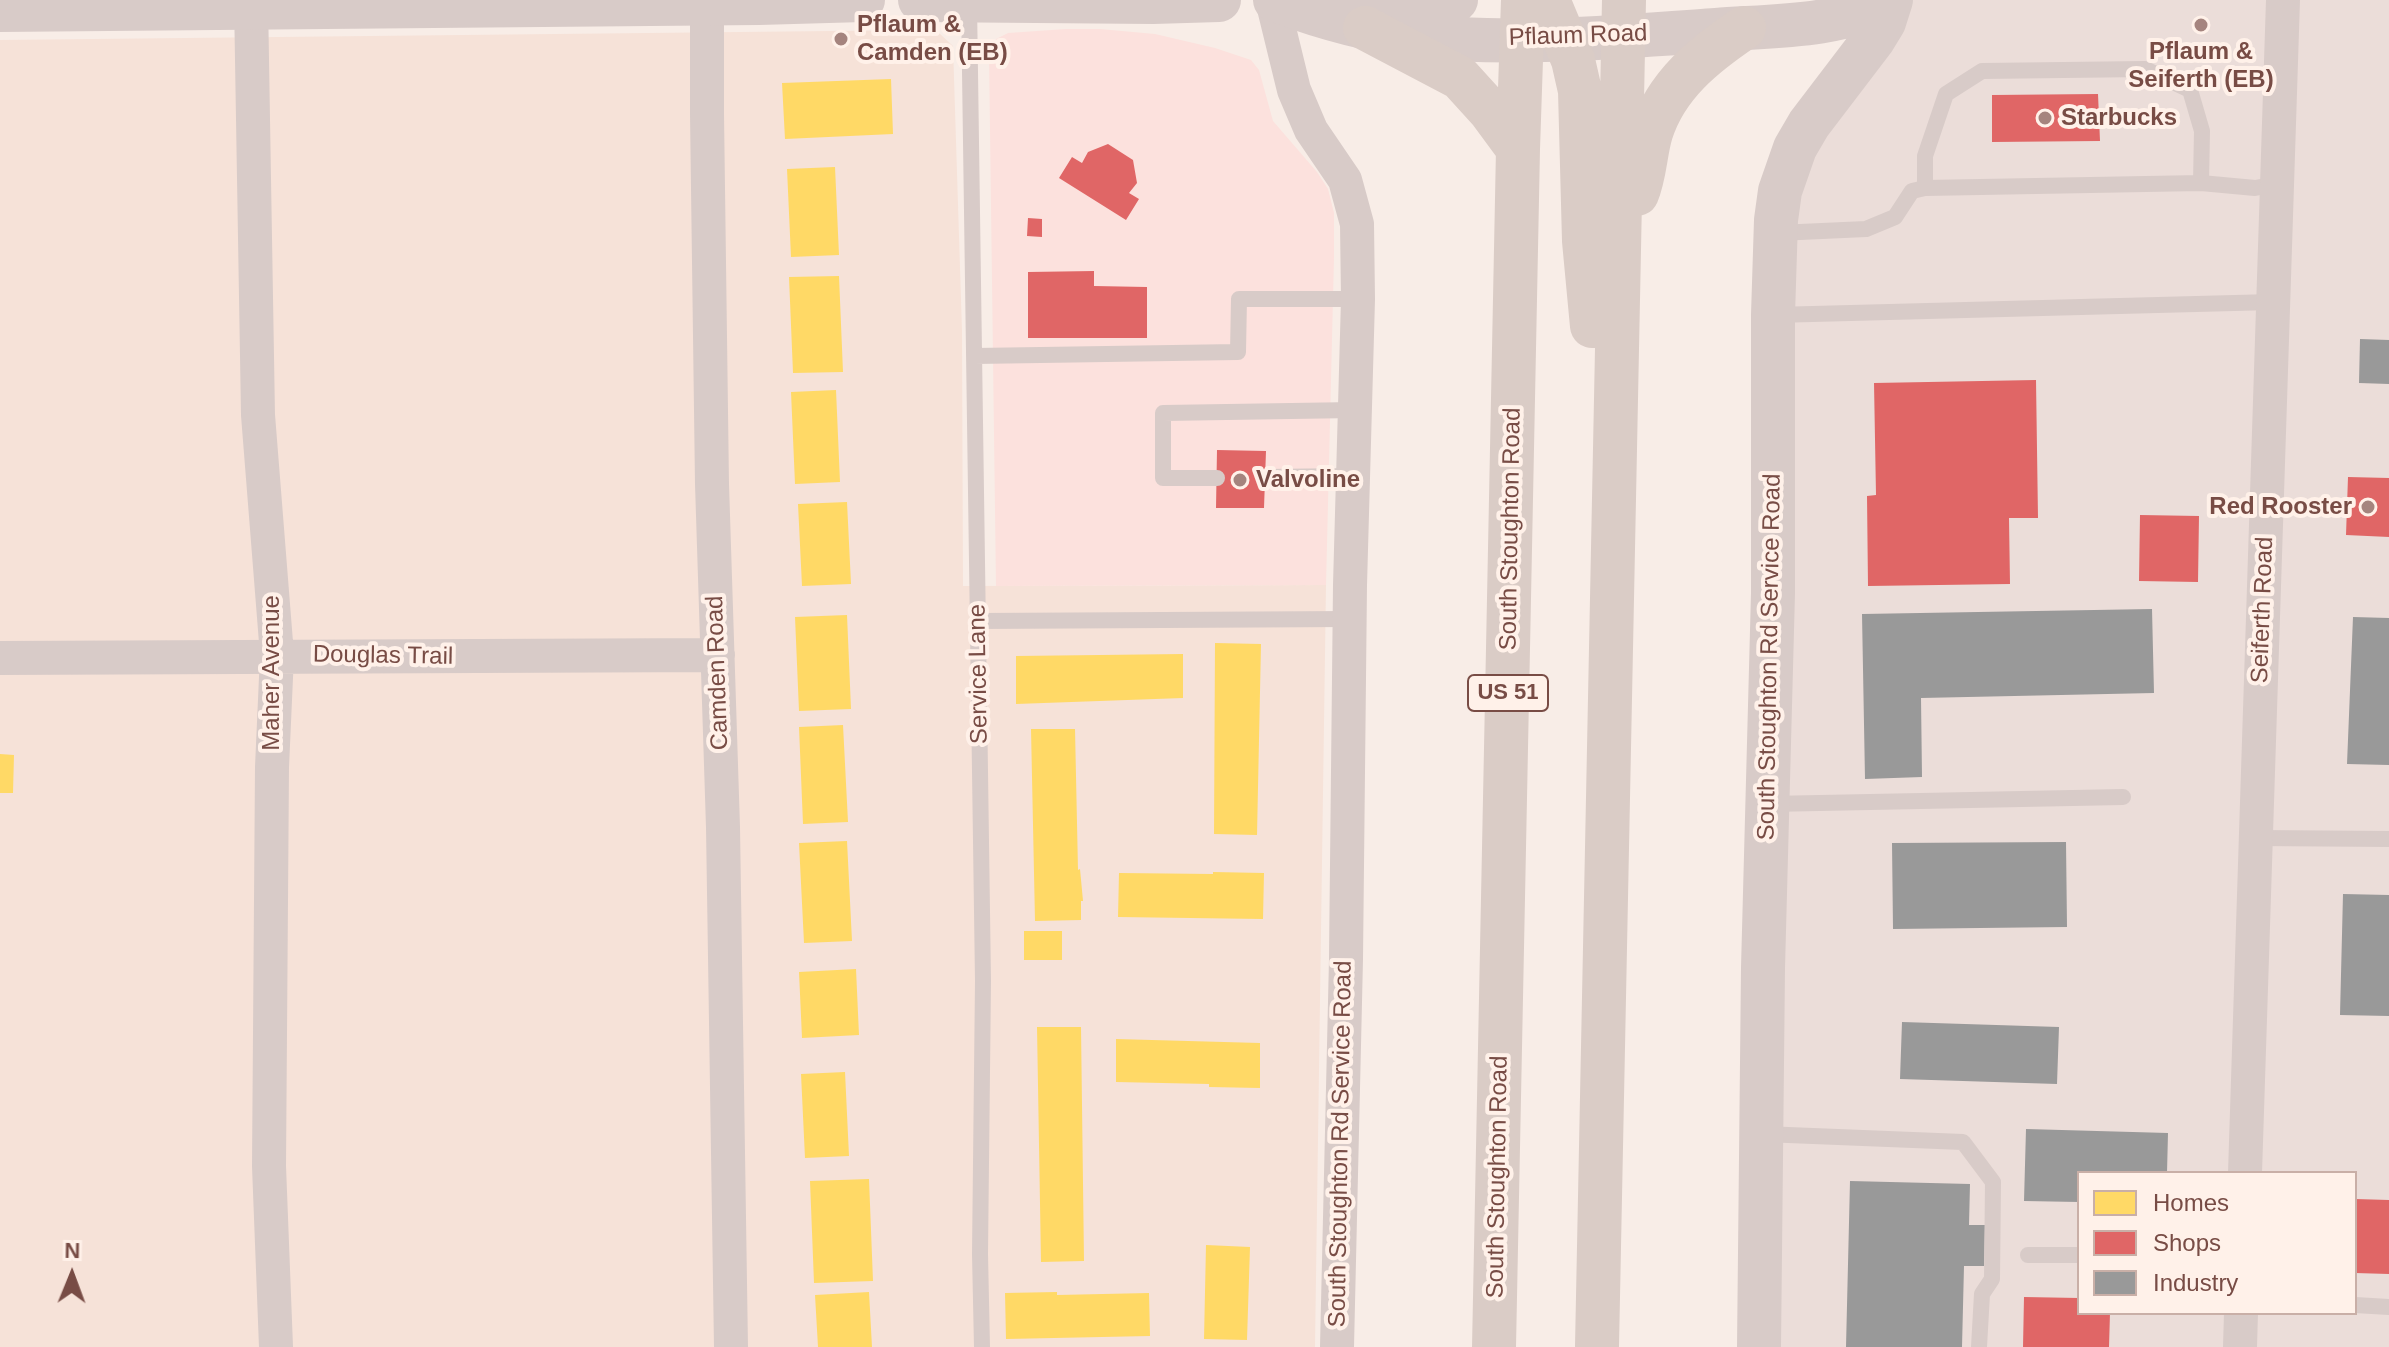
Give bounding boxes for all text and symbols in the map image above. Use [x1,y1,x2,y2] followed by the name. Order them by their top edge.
[857,11,1008,67] place label: Pflaum & Camden (EB)
[2192,16,2210,34] marker: Pflaum & Seiferth (EB)
[1508,19,1648,53] street label: Pflaum Road
[832,30,850,48] marker: Pflaum & Camden (EB)
[2128,38,2274,94] place label: Pflaum & Seiferth (EB)
[2061,104,2177,132] place label: Starbucks
[2036,109,2054,127] marker: Starbucks
[1494,407,1528,651] street label: South Stoughton Road
[1256,466,1360,494] place label: Valvoline
[1231,471,1249,489] marker: Valvoline
[1752,473,1788,841] street label: South Stoughton Rd Service Road
[2209,493,2352,521] place label: Red Rooster
[2359,498,2377,516] marker: Red Rooster
[2246,536,2280,684] street label: Seiferth Road
[258,595,286,751] street label: Maher Avenue
[701,595,735,751] street label: Camden Road
[963,604,995,744] street label: Service Lane
[313,640,453,672] street label: Douglas Trail
[1468,675,1548,711] road number: US 51
[1323,960,1359,1328] street label: South Stoughton Rd Service Road
[1481,1055,1515,1299] street label: South Stoughton Road
[2077,1171,2357,1315] legend
[2153,1189,2229,1216] text: Homes
[2153,1229,2221,1256] text: Shops
[32,1235,112,1315] north arrow
[64,1238,81,1263] text: N
[2153,1269,2238,1296] text: Industry

